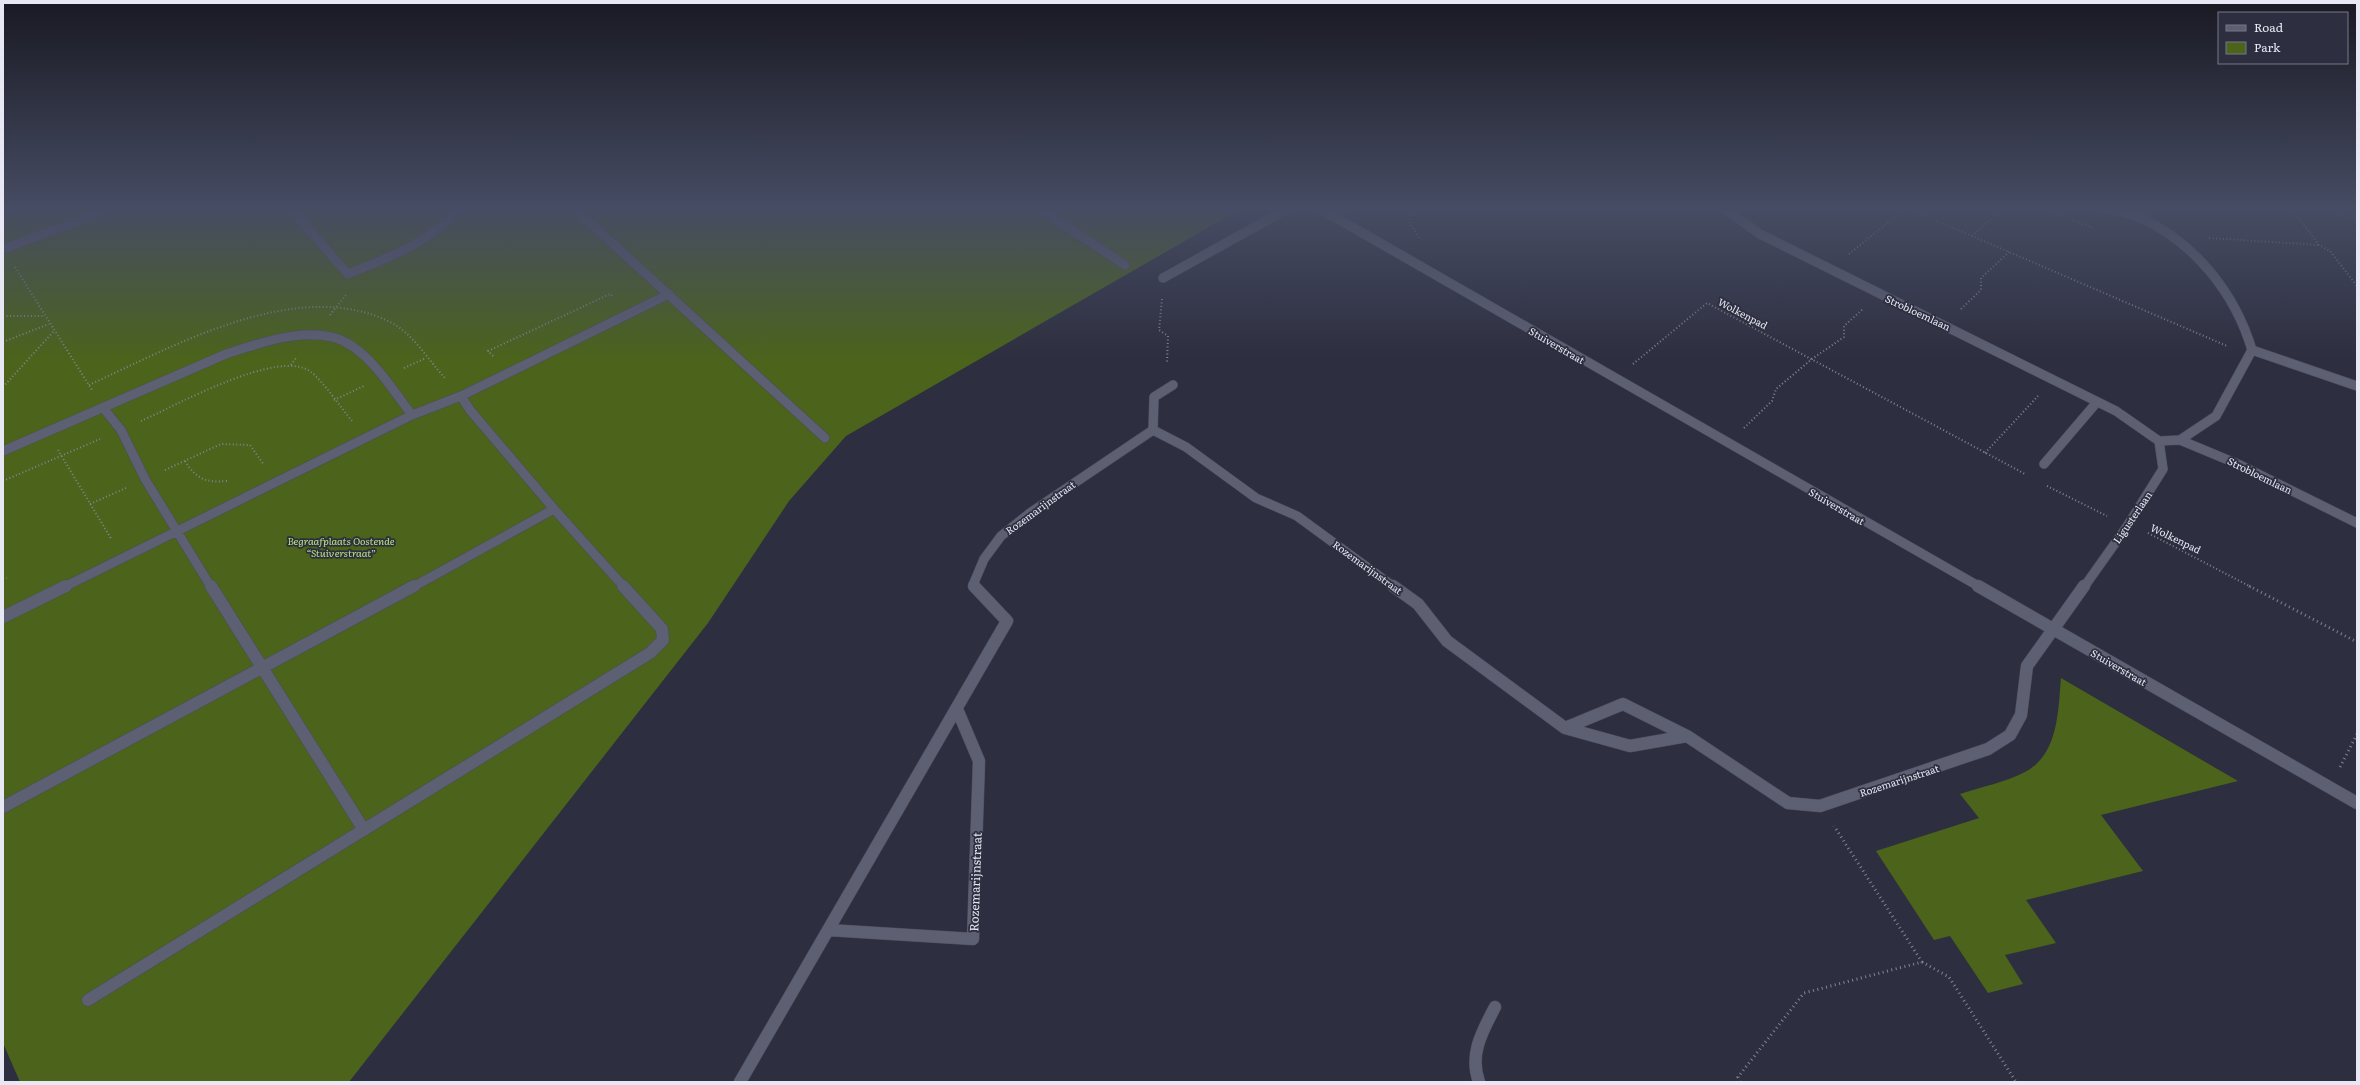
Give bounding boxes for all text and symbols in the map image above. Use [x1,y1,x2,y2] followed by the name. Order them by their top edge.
[2218,12,2348,64] legend
[2254,18,2284,36] text: Road
[2254,38,2281,56] text: Park
[1883,290,1953,334] street label: Strobloemlaan
[1716,294,1770,332] street label: Wolkenpad
[1526,323,1588,367] street label: Stuiverstraat
[2225,453,2295,497] street label: Strobloemlaan
[1002,477,1078,537] street label: Rozemarijnstraat
[1806,484,1868,528] street label: Stuiverstraat
[2109,488,2155,546] street label: Ligusterlaan
[2148,519,2204,557] street label: Wolkenpad
[287,533,395,560] park label: Begraafplaats Oostende “Stuiverstraat”
[1330,537,1406,597] street label: Rozemarijnstraat
[2088,645,2150,689] street label: Stuiverstraat
[1857,760,1941,800] street label: Rozemarijnstraat
[964,832,986,932] street label: Rozemarijnstraat

